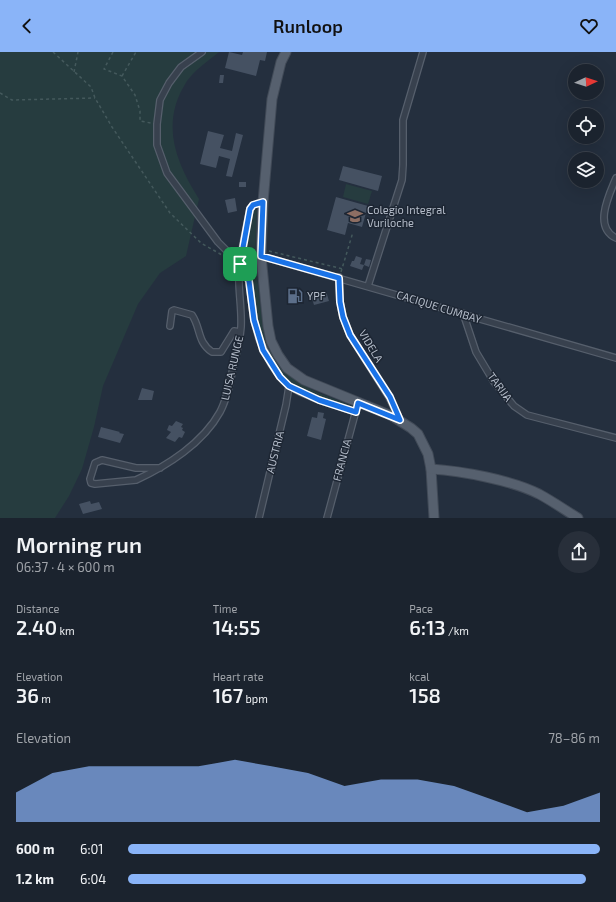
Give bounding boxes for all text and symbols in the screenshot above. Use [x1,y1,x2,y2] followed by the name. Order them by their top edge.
[16,15,38,37] icon: back
[273,15,343,37] text: Runloop
[578,15,600,37] icon: heart
[568,64,604,100] north arrow
[568,64,604,188] map controls
[568,108,604,144] button: locate
[568,152,604,188] button: layers
[367,203,446,229] place label: Colegio Integral Vuriloche
[346,207,364,225] school or university icon: Colegio Integral Vuriloche
[223,247,257,281] pin
[229,253,251,275] icon: arrive
[286,287,304,305] fuel station icon: YPF
[395,287,484,327] street label: CACIQUE CUMBAY
[307,289,326,302] place label: YPF
[357,327,386,364] street label: VIDELA
[218,334,245,401] street label: LUISA RUNGE
[485,370,515,404] street label: TARIJA
[263,429,286,474] street label: AUSTRIA
[330,437,353,482] street label: FRANCIA
[16,531,142,557] text: Morning run
[558,531,600,573] button: share
[16,559,115,575] text: 06:37 · 4 × 600 m
[16,602,59,615] text: Distance
[213,602,237,615] text: Time
[409,602,433,615] text: Pace
[16,615,57,639] text: 2.40
[213,615,260,639] text: 14:55
[409,615,446,639] text: 6:13
[57,624,75,637] text: km
[446,624,469,637] text: /km
[16,670,63,683] text: Elevation
[213,670,264,683] text: Heart rate
[409,670,429,683] text: kcal
[16,683,39,707] text: 36
[213,683,243,707] text: 167
[409,683,441,707] text: 158
[39,692,51,705] text: m
[243,692,268,705] text: bpm
[16,730,71,746] text: Elevation
[548,730,600,746] text: 78–86 m
[16,841,54,857] text: 600 m
[80,841,104,857] text: 6:01
[16,871,54,887] text: 1.2 km
[80,871,106,887] text: 6:04

